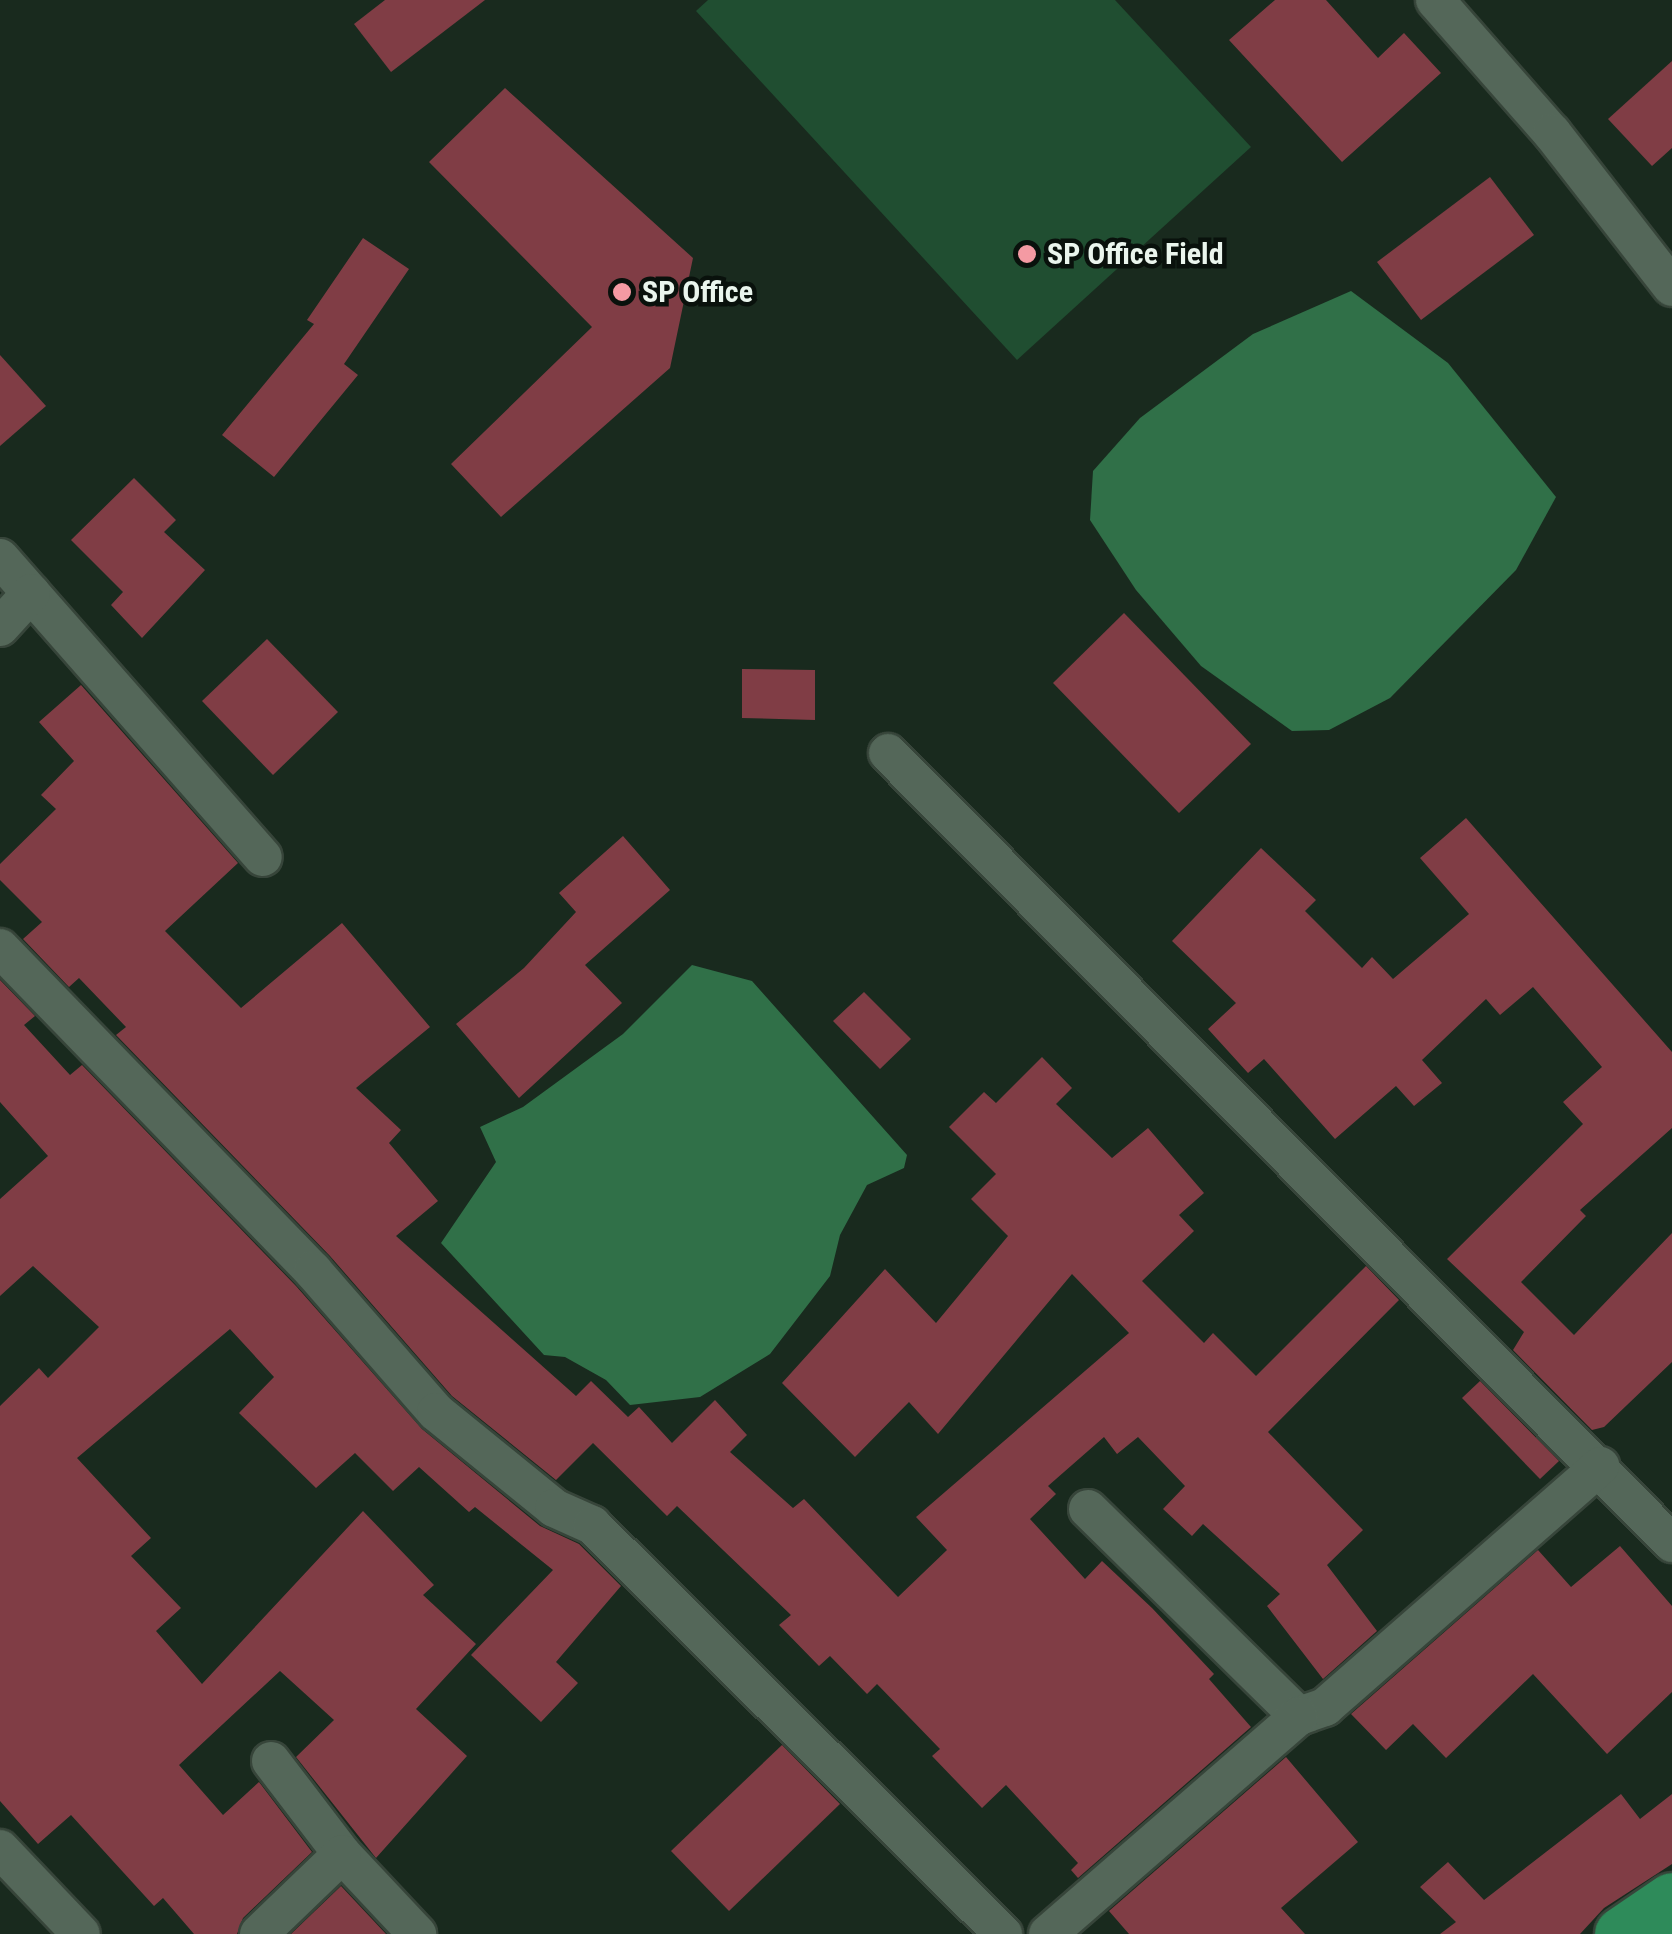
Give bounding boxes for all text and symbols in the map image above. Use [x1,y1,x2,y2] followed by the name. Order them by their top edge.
[1047,236,1224,272] place label: SP Office Field
[1016,243,1038,265] marker: SP Office Field
[642,274,753,310] place label: SP Office
[611,281,633,303] marker: SP Office

